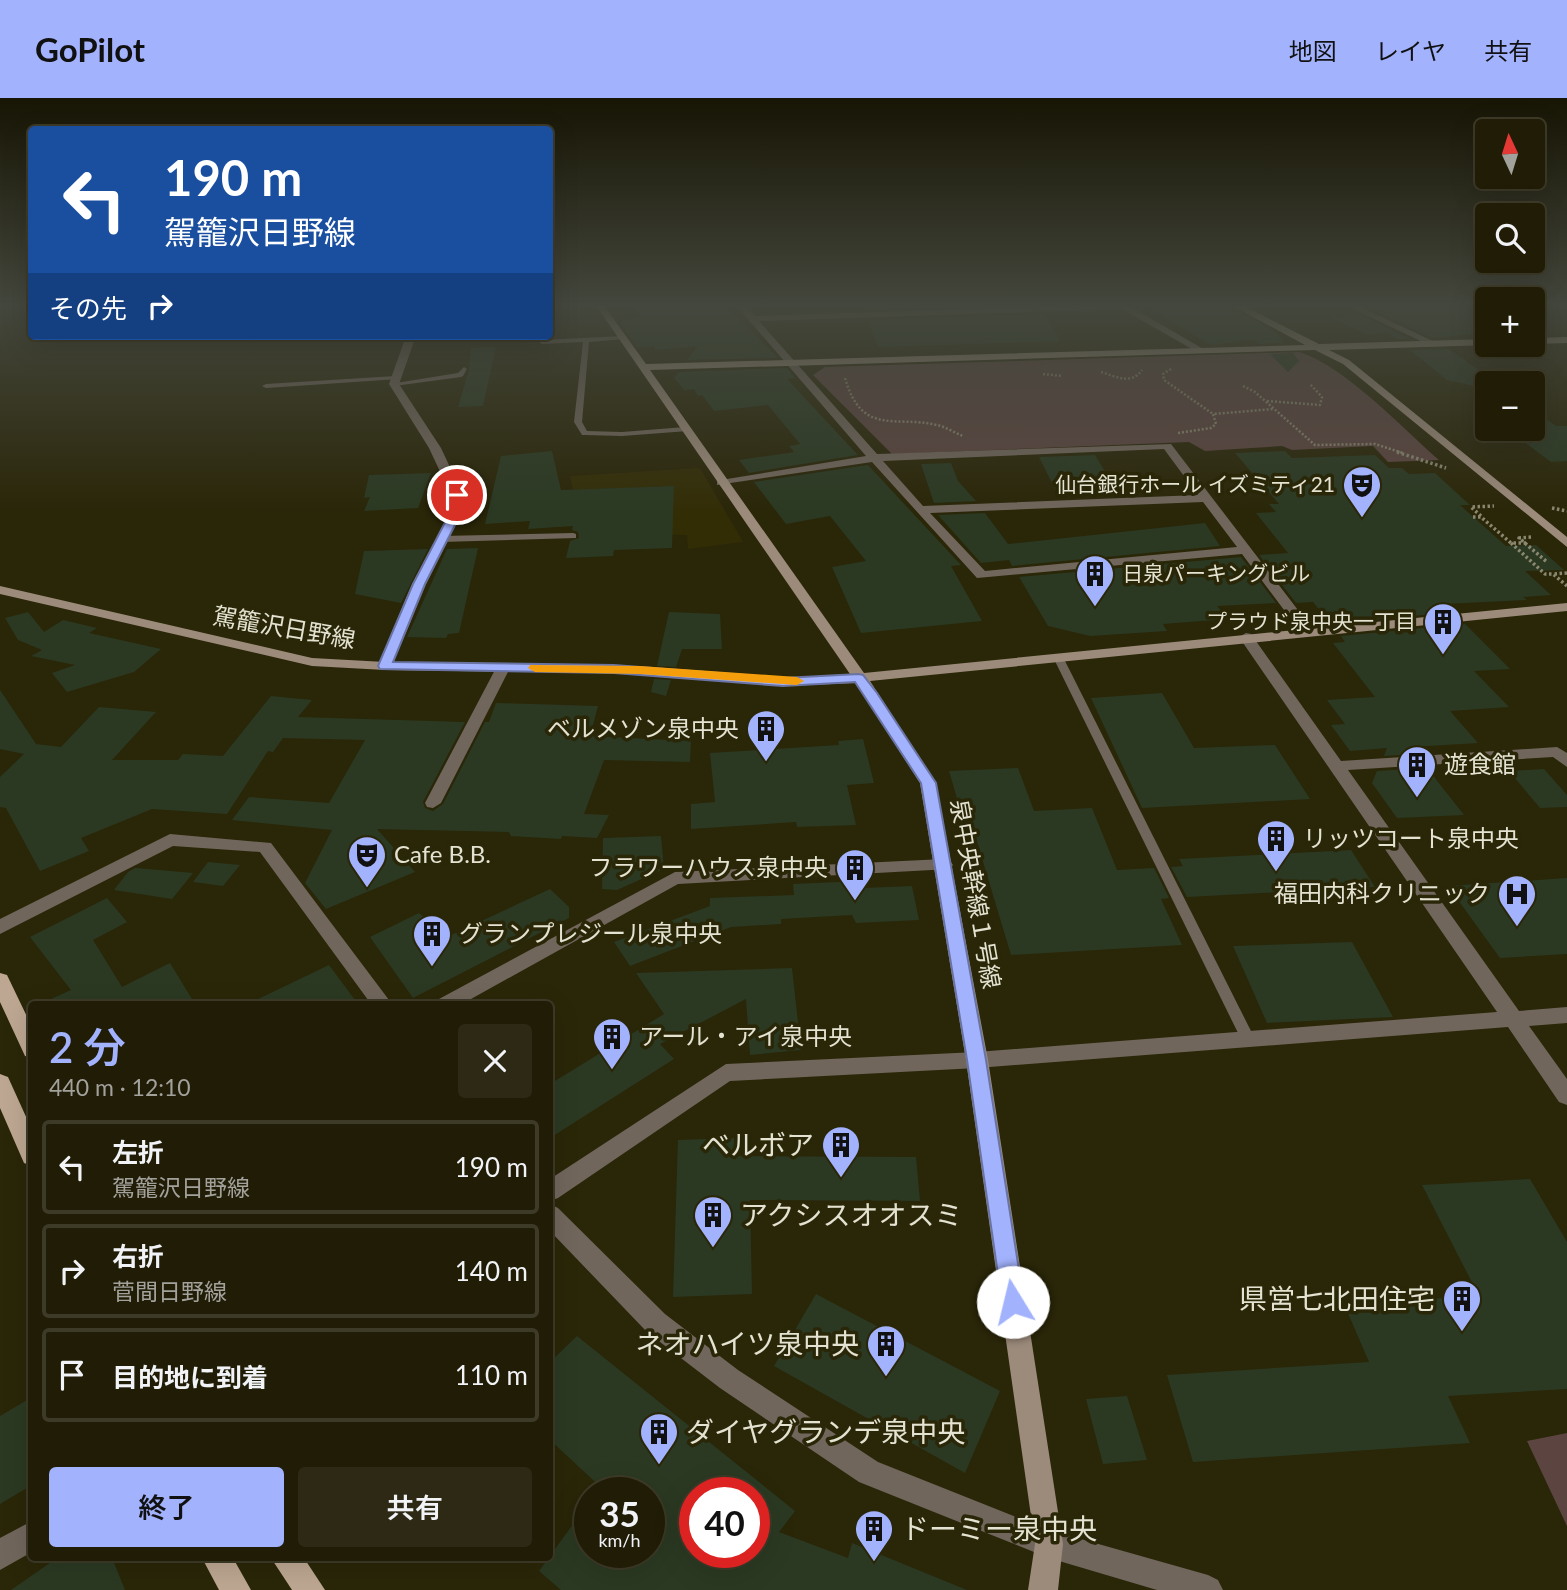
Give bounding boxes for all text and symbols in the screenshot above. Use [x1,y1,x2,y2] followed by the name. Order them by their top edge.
[35,29,145,69] text: GoPilot
[1289,36,1337,65] text: 地図
[1375,36,1446,65] text: レイヤ
[1484,36,1532,65] text: 共有
[1475,119,1545,189] north arrow
[1475,119,1545,441] map controls
[164,148,302,206] text: 190 m
[49,154,140,245] icon: left
[1475,203,1545,273] button: search
[164,212,356,251] text: 駕籠沢日野線
[141,287,179,325] icon: right
[1475,287,1545,357] button: +
[49,292,127,324] text: その先
[1475,371,1545,441] button: −
[1341,464,1383,519] theatre icon: 仙台銀行ホール イズミティ21
[427,465,487,525] pin
[1055,471,1335,496] place label: 仙台銀行ホール イズミティ21
[438,476,476,514] icon: arrive
[1074,553,1116,608] building icon: 日泉パーキングビル
[1122,560,1310,585] place label: 日泉パーキングビル
[211,600,358,653] street label: 駕籠沢日野線
[1422,601,1464,656] building icon: プラウド泉中央一丁目
[1206,608,1416,633] place label: プラウド泉中央一丁目
[745,708,787,763] building icon: ベルメゾン泉中央
[547,713,739,742] place label: ベルメゾン泉中央
[1396,744,1438,799] building icon: 遊食館
[1444,749,1516,778] place label: 遊食館
[946,797,1007,991] street label: 泉中央幹線１号線
[1255,818,1297,873] building icon: リッツコート泉中央
[1303,823,1519,852] place label: リッツコート泉中央
[346,834,388,889] theatre icon: Cafe B.B.
[394,839,491,868] place label: Cafe B.B.
[834,847,876,902] building icon: フラワーハウス泉中央
[588,852,828,881] place label: フラワーハウス泉中央
[1496,873,1538,928] hospital icon: 福田内科クリニック
[1274,878,1490,907] place label: 福田内科クリニック
[411,913,453,968] building icon: グランプレジール泉中央
[459,918,722,947] place label: グランプレジール泉中央
[591,1016,633,1071] building icon: アール・アイ泉中央
[639,1021,852,1050] place label: アール・アイ泉中央
[49,1022,126,1072] text: 2 分
[458,1024,532,1098] button: close
[49,1073,191,1101] text: 440 m · 12:10
[820,1124,862,1179] building icon: ベルボア
[702,1127,814,1161] place label: ベルボア
[112,1136,164,1168] text: 左折
[53,1148,91,1186] icon: left
[455,1151,528,1183] text: 190 m
[112,1173,250,1201] text: 駕籠沢日野線
[692,1194,734,1249] building icon: アクシスオオスミ
[740,1197,963,1231] place label: アクシスオオスミ
[112,1240,164,1272] text: 右折
[53,1252,91,1290] icon: right
[455,1255,528,1287] text: 140 m
[976,1265,1050,1339] position arrow
[112,1277,227,1305] text: 菅間日野線
[1441,1278,1483,1333] building icon: 県営七北田住宅
[1239,1281,1435,1315] place label: 県営七北田住宅
[865,1323,907,1378] building icon: ネオハイツ泉中央
[636,1326,859,1360] place label: ネオハイツ泉中央
[53,1356,91,1394] icon: arrive
[455,1359,528,1391] text: 110 m
[112,1361,268,1393] text: 目的地に到着
[638,1411,680,1466] building icon: ダイヤグランデ泉中央
[686,1414,965,1448] place label: ダイヤグランデ泉中央
[49,1467,284,1547] button: 終了
[298,1467,532,1547] button: 共有
[679,1477,770,1568] speed limit sign: 40
[599,1492,640,1534] text: 35
[853,1508,895,1563] building icon: ドーミー泉中央
[901,1511,1097,1545] place label: ドーミー泉中央
[598,1529,641,1551] text: km/h

